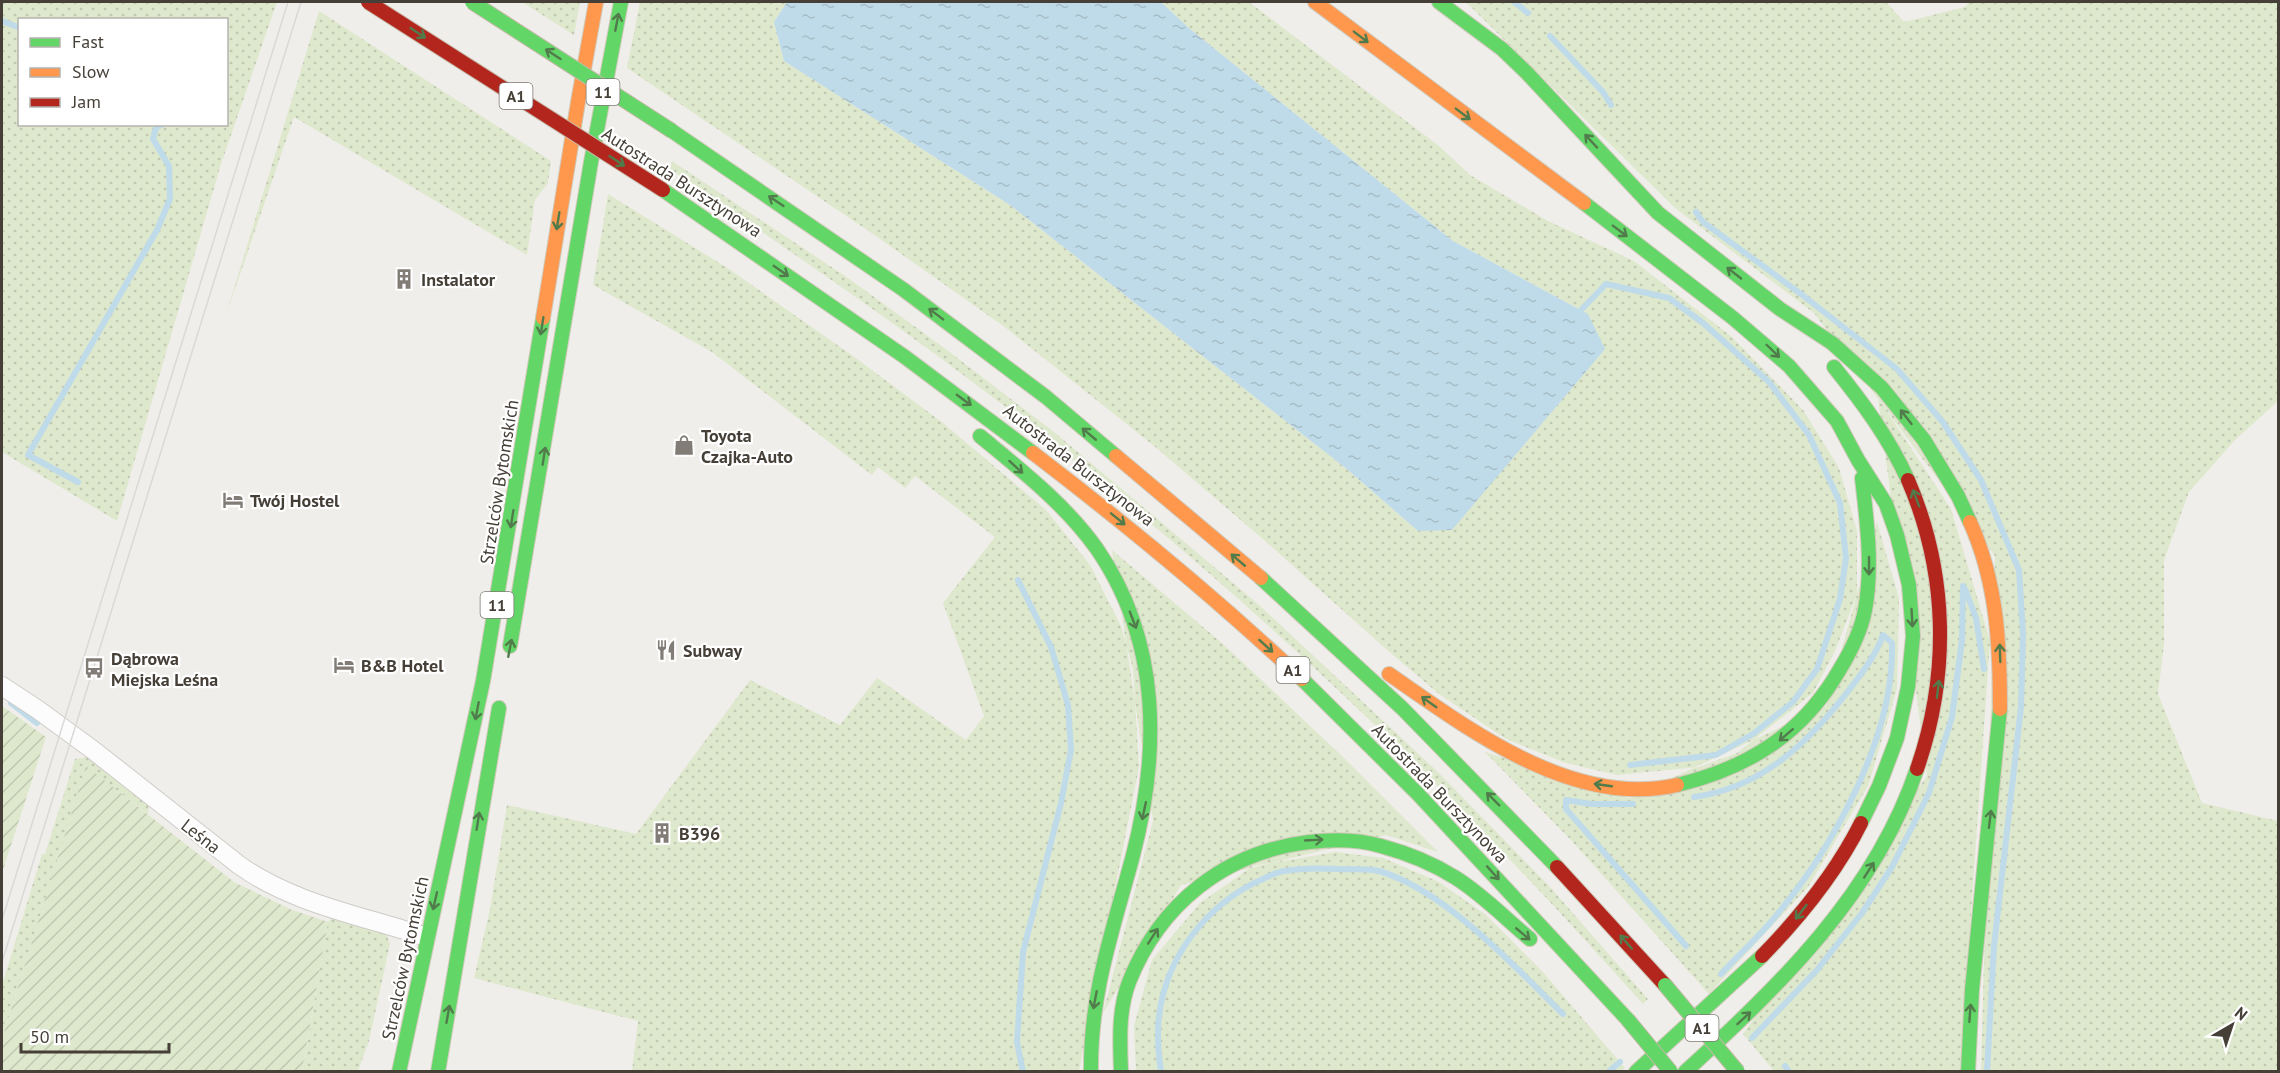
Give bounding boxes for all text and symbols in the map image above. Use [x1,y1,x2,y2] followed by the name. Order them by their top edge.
[612,13,623,33] one-way arrow
[18,18,228,126] legend
[409,27,425,39] one-way arrow
[72,30,104,53] text: Fast
[1353,30,1369,43] one-way arrow
[544,47,561,60] one-way arrow
[72,60,110,83] text: Slow
[586,79,620,105] road number: 11
[500,83,532,109] road number: A1
[71,90,101,113] text: Jam
[1455,108,1471,120] one-way arrow
[598,122,766,242] street label: Autostrada Bursztynowa
[1584,134,1598,149] one-way arrow
[608,155,625,167] one-way arrow
[768,195,785,208] one-way arrow
[553,210,564,230] one-way arrow
[1611,224,1627,237] one-way arrow
[773,264,789,277] one-way arrow
[1727,266,1743,279] one-way arrow
[392,267,416,291] building icon: Instalator
[421,268,496,291] place label: Instalator
[928,308,944,320] one-way arrow
[536,316,547,336] one-way arrow
[1765,344,1780,359] one-way arrow
[956,393,972,406] one-way arrow
[475,398,523,566] street label: Strzelców Bytomskich
[999,399,1159,531] street label: Autostrada Bursztynowa
[1900,409,1913,425] one-way arrow
[701,424,793,468] place label: Toyota Czajka-Auto
[1082,427,1098,440] one-way arrow
[672,433,696,457] shop icon: Toyota Czajka-Auto
[539,447,550,466] one-way arrow
[1008,460,1023,474] one-way arrow
[221,488,245,512] hotel icon: Twój Hostel
[250,489,340,512] place label: Twój Hostel
[1910,489,1921,507] one-way arrow
[506,509,517,528] one-way arrow
[1110,512,1125,526] one-way arrow
[1230,553,1246,566] one-way arrow
[1863,555,1875,575] one-way arrow
[480,592,514,618] road number: 11
[1907,608,1918,628] one-way arrow
[1128,610,1139,628] one-way arrow
[654,638,678,662] restaurant icon: Subway
[505,639,516,658] one-way arrow
[683,639,743,662] place label: Subway
[1258,639,1273,653] one-way arrow
[1994,643,2005,663] one-way arrow
[111,647,218,691] place label: Dąbrowa Miejska Leśna
[332,653,356,677] hotel icon: B&B Hotel
[361,654,444,677] place label: B&B Hotel
[82,656,106,680] bus stop icon: Dąbrowa Miejska Leśna
[1276,657,1310,683] road number: A1
[1933,680,1944,699] one-way arrow
[1422,696,1438,708] one-way arrow
[471,701,482,720] one-way arrow
[1367,718,1513,868] street label: Autostrada Bursztynowa
[1779,728,1794,742] one-way arrow
[1594,779,1614,790] one-way arrow
[1486,792,1500,807] one-way arrow
[1137,801,1149,820] one-way arrow
[1985,810,1996,830] one-way arrow
[473,812,484,832] one-way arrow
[177,813,225,859] street label: Leśna
[650,821,674,845] building icon: B396
[679,822,720,845] place label: B396
[1304,835,1323,846] one-way arrow
[1864,862,1876,879] one-way arrow
[1486,865,1500,880] one-way arrow
[376,874,434,1042] street label: Strzelców Bytomskich
[428,891,440,910] one-way arrow
[1795,904,1808,920] one-way arrow
[1515,927,1531,940] one-way arrow
[1147,928,1159,945] one-way arrow
[1619,934,1633,949] one-way arrow
[1089,990,1100,1009] one-way arrow
[2202,995,2262,1055] north arrow
[2231,1002,2252,1024] text: N
[1965,1004,1976,1024] one-way arrow
[443,1005,454,1024] one-way arrow
[1736,1011,1751,1025] one-way arrow
[1686,1015,1718,1041] road number: A1
[21,1016,170,1054] scale bar
[30,1025,69,1048] text: 50 m

